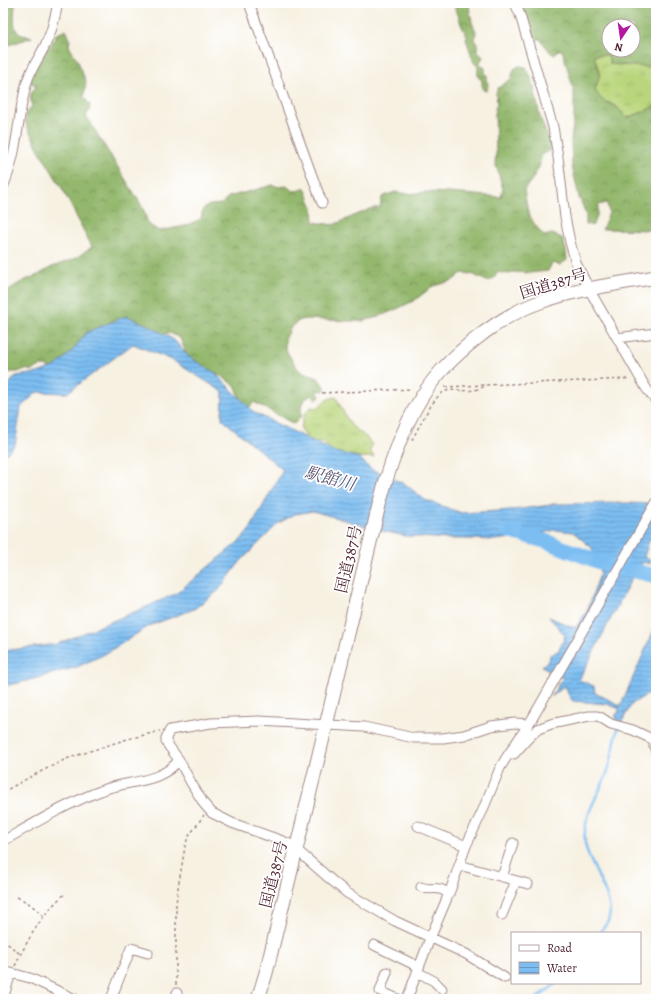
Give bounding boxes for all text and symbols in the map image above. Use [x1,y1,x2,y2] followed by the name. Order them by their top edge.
[601,18,641,58] north arrow
[613,39,624,55] text: N
[517,263,590,305] street label: 国道387号
[302,461,359,497] water label: 駅館川
[330,523,367,595] street label: 国道387号
[255,838,293,910] street label: 国道387号
[511,932,641,984] legend
[547,940,573,956] text: Road
[546,960,577,976] text: Water

